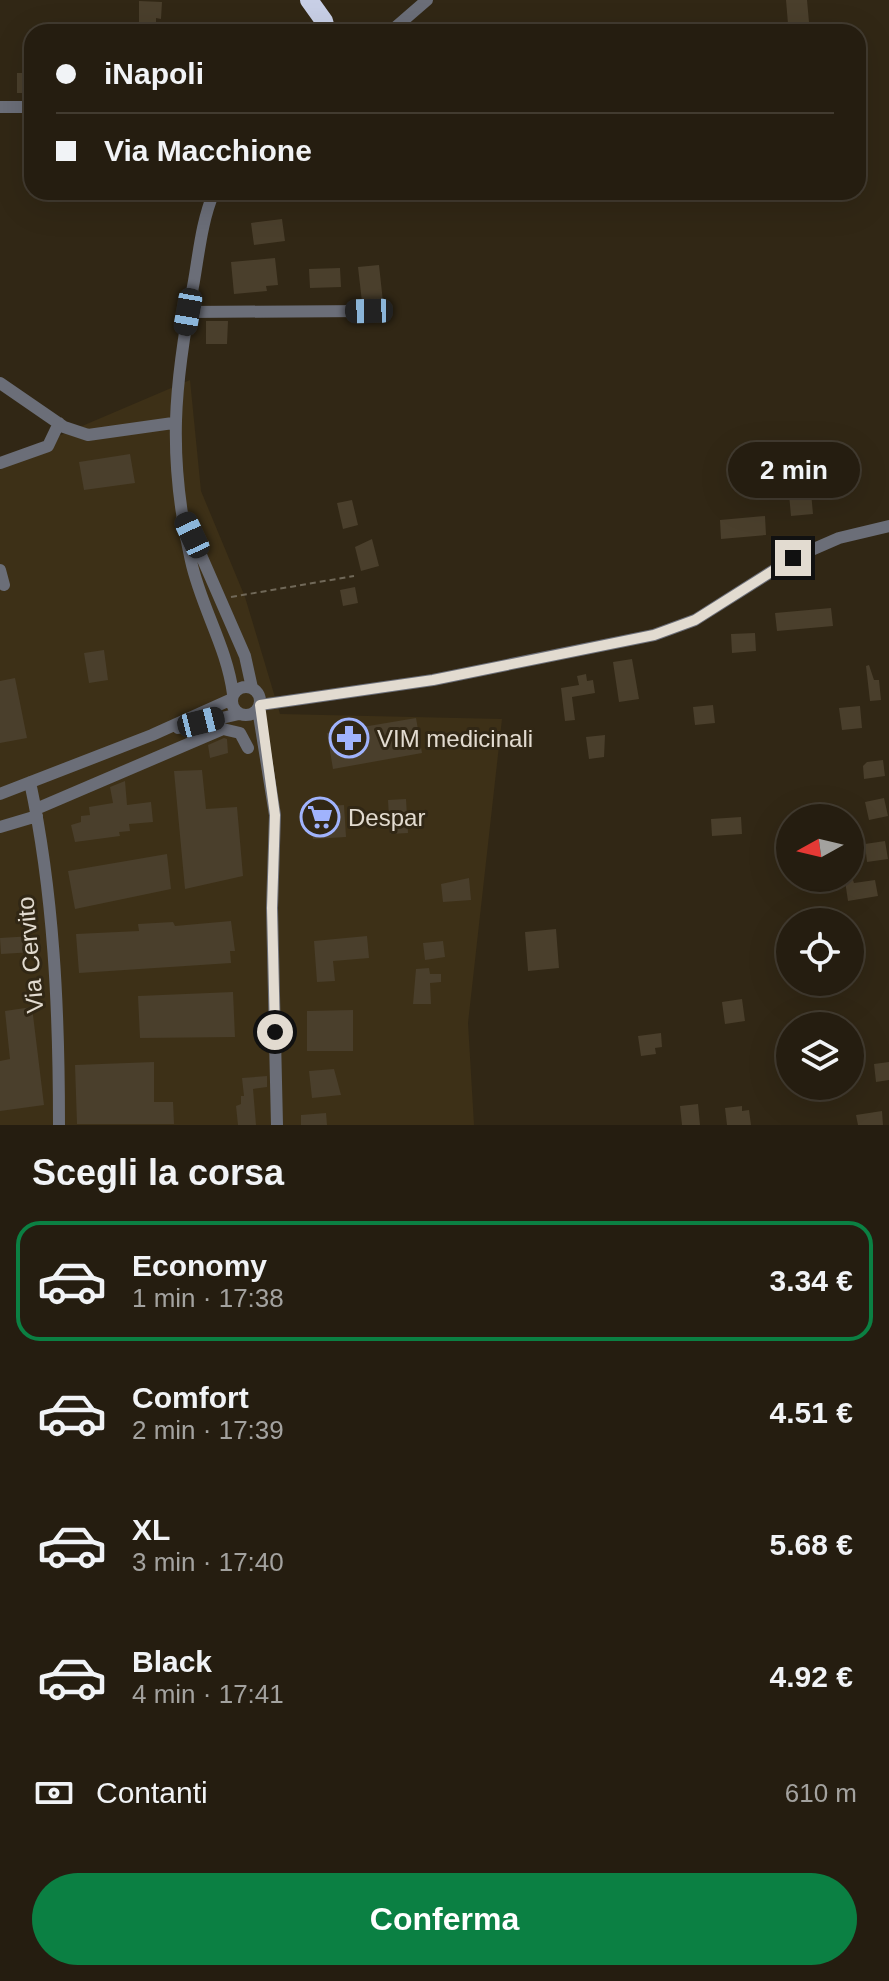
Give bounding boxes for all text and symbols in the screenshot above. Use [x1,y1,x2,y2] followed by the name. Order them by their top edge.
[104,57,204,90] text: iNapoli
[104,134,312,167] text: Via Macchione
[172,286,204,338] car
[345,299,393,323] car
[727,442,859,498] callout: 2 min
[760,455,828,485] text: 2 min
[171,508,213,562] car
[775,540,811,576] route end
[175,705,227,739] car
[328,717,370,759] pharmacy icon: VIM medicinali
[377,725,533,752] place label: VIM medicinali
[299,796,341,838] supermarket icon: Despar
[348,804,425,831] place label: Despar
[776,804,864,892] north arrow
[776,804,864,1100] map controls
[11,896,49,1014] street label: Via Cervito
[776,908,864,996] button: locate
[776,1012,864,1100] button: layers
[257,1014,293,1050] route start
[32,1152,284,1193] text: Scegli la corsa
[36,1245,108,1317] icon: car
[132,1249,267,1282] text: Economy
[770,1264,853,1297] text: 3.34 €
[132,1283,284,1313] text: 1 min · 17:38
[36,1377,108,1449] icon: car
[132,1381,249,1414] text: Comfort
[770,1396,853,1429] text: 4.51 €
[132,1415,284,1445] text: 2 min · 17:39
[36,1509,108,1581] icon: car
[132,1513,170,1546] text: XL
[770,1528,853,1561] text: 5.68 €
[132,1547,284,1577] text: 3 min · 17:40
[36,1641,108,1713] icon: car
[132,1645,212,1678] text: Black
[770,1660,853,1693] text: 4.92 €
[132,1679,284,1709] text: 4 min · 17:41
[32,1771,76,1815] icon: cash
[96,1776,208,1809] text: Contanti
[785,1778,857,1808] text: 610 m
[32,1873,857,1965] button: Conferma

